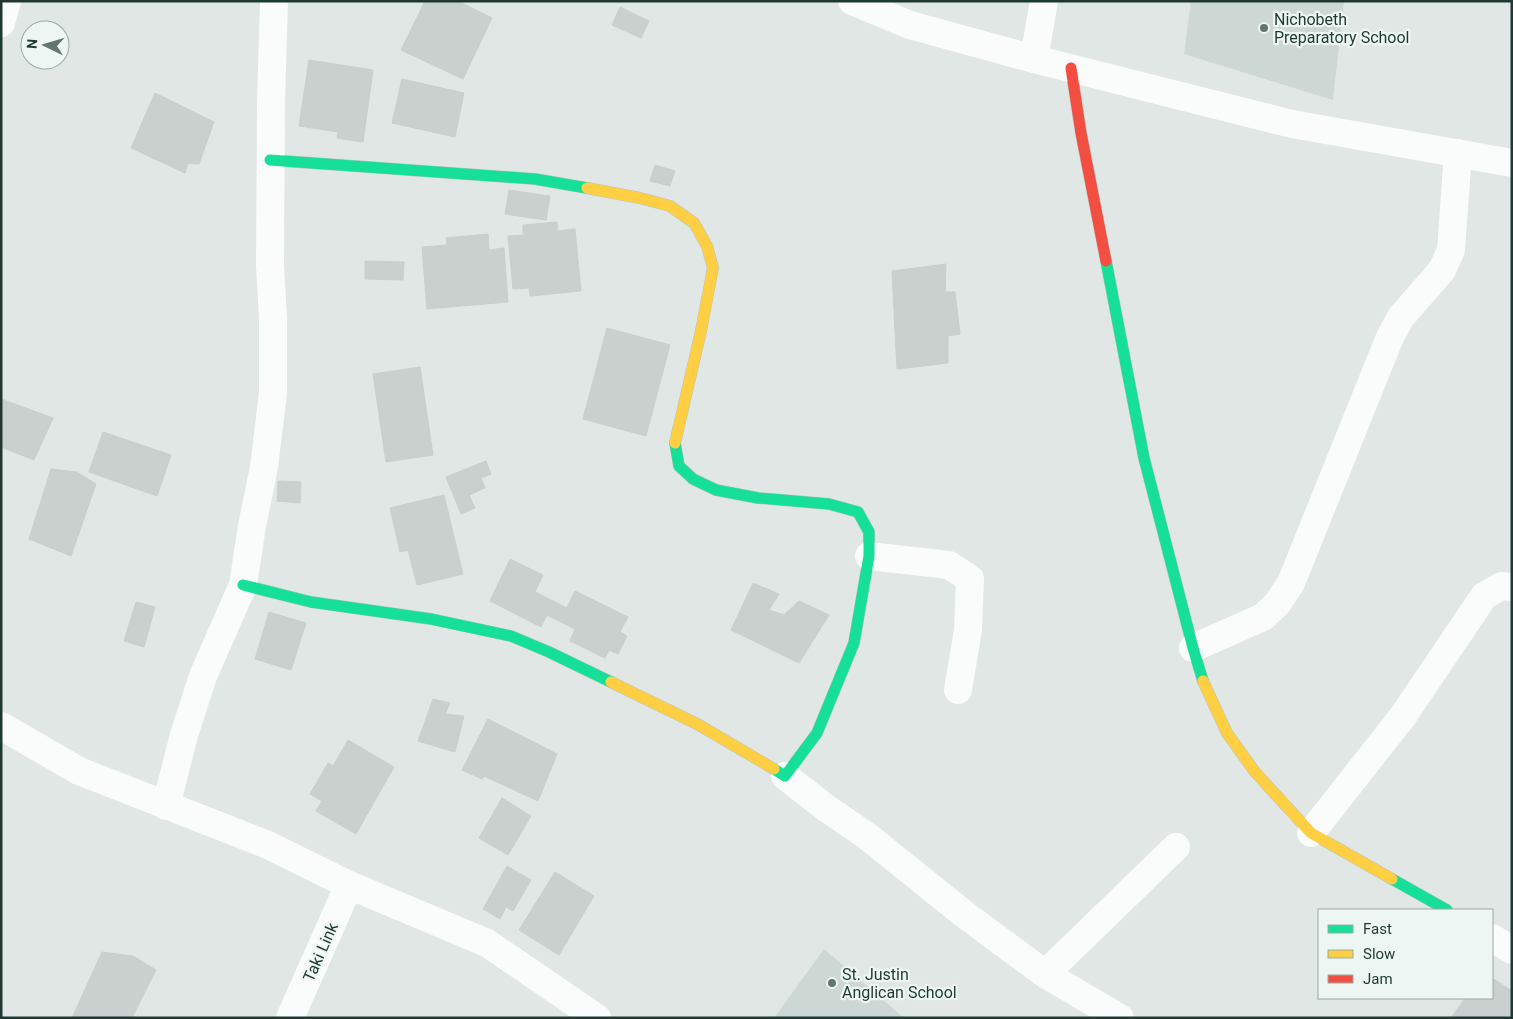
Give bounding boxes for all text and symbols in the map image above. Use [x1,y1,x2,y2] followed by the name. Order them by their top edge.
[1274,10,1409,47] place label: Nichobeth Preparatory School
[20,20,70,70] north arrow
[1258,22,1270,34] marker: Nichobeth Preparatory School
[24,38,40,49] text: N
[1318,909,1493,999] legend
[299,919,342,985] street label: Taki Link
[1363,920,1392,938] text: Fast
[1363,945,1395,963] text: Slow
[842,965,957,1002] place label: St. Justin Anglican School
[1363,970,1393,988] text: Jam
[826,977,838,989] marker: St. Justin Anglican School

